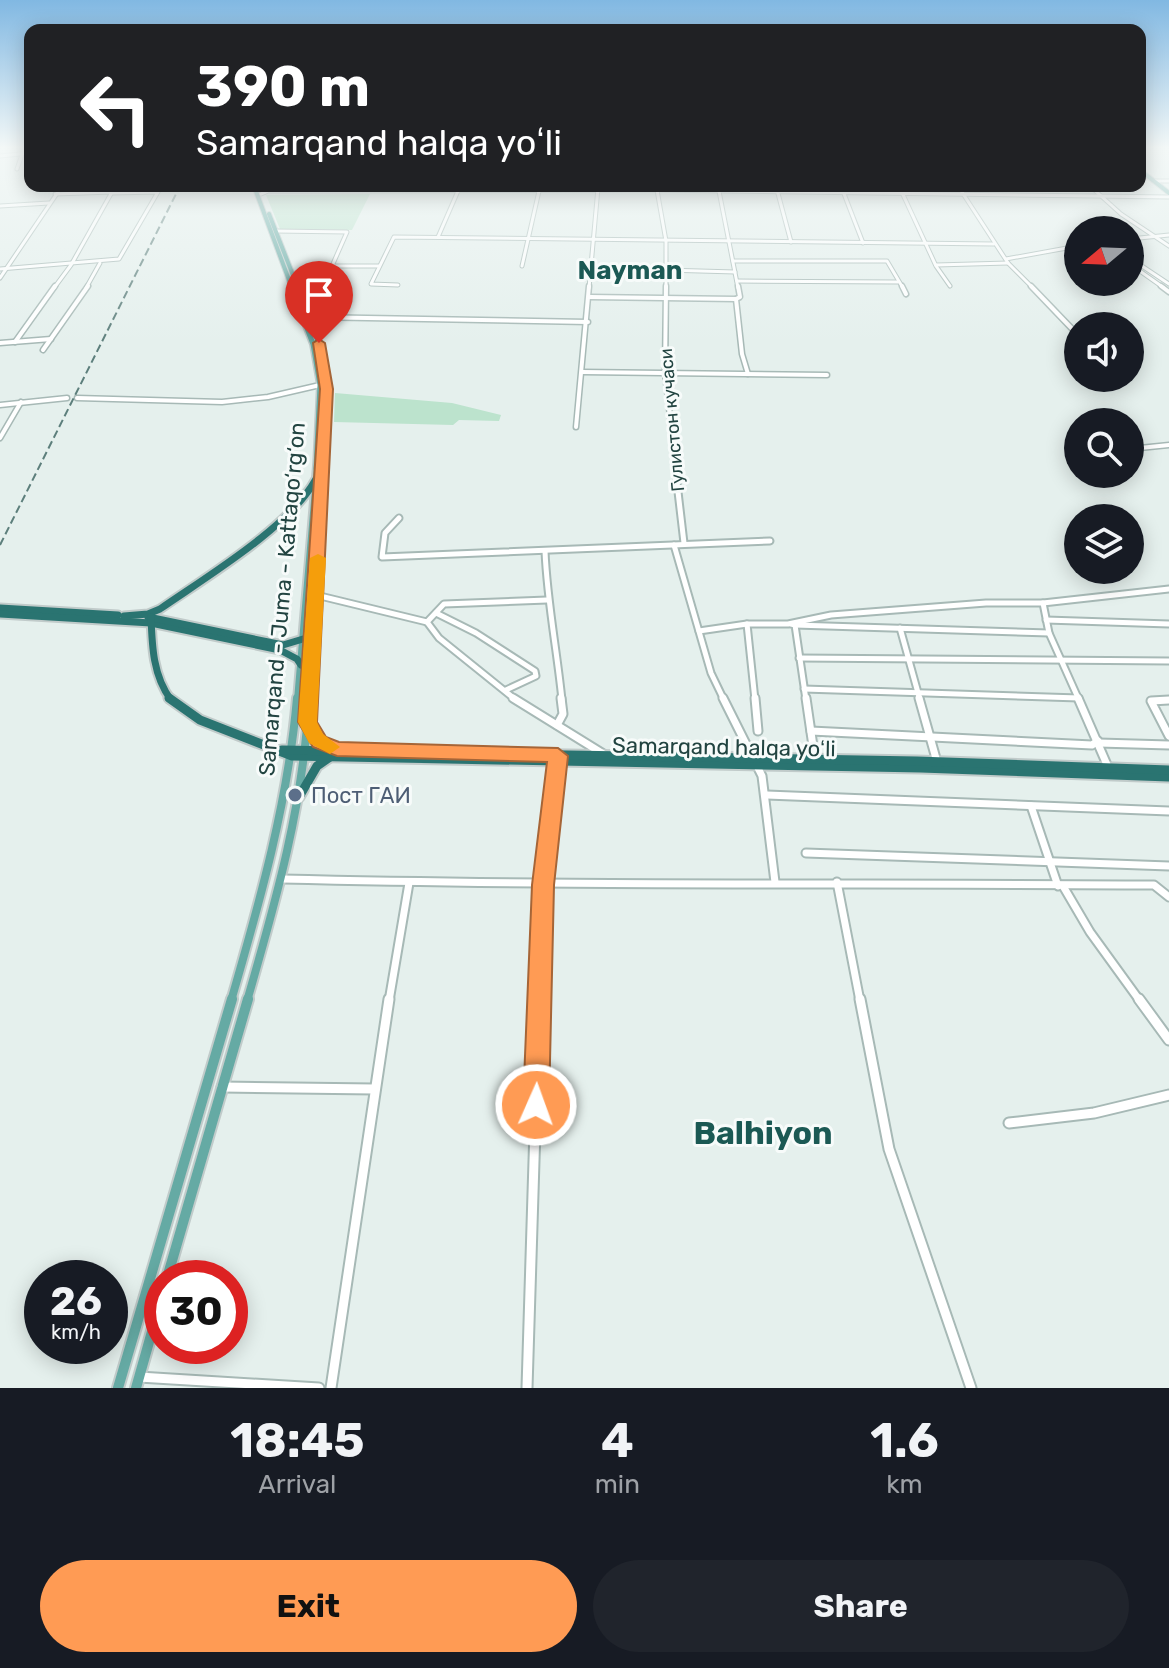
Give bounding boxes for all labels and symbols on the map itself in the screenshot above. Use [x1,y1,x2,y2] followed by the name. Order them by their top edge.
[1064,216,1144,296] north arrow
[578,255,683,286] district label: Nayman
[285,261,353,343] pin
[655,347,689,493] street label: Гулистон кучаси
[253,421,311,777] street label: Samarqand - Juma - Kattaqo‘rg‘on
[612,732,836,762] street label: Samarqand halqa yoʻli
[311,782,411,809] place label: Пост ГАИ
[286,786,304,804] marker: Пост ГАИ
[494,1063,578,1147] position arrow
[693,1114,833,1152] district label: Balhiyon
[144,1260,248,1364] speed limit sign: 30

